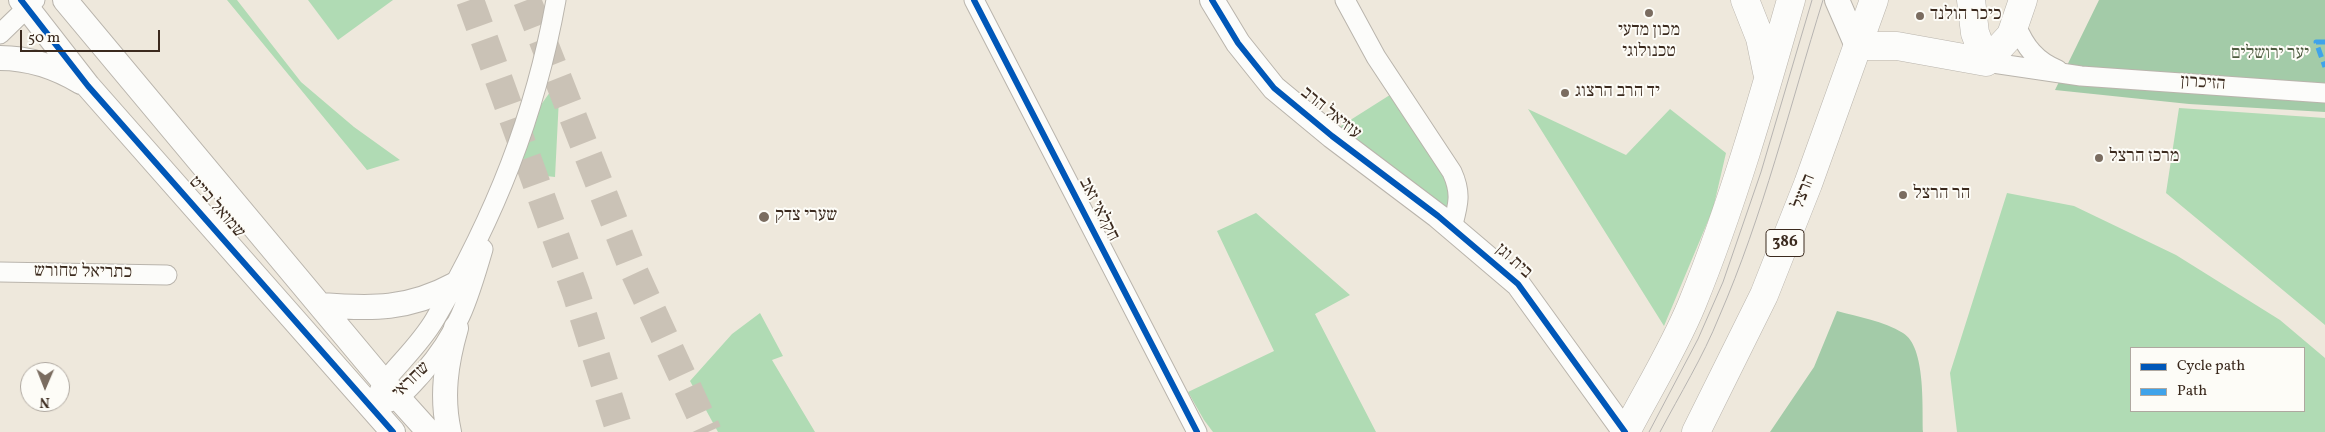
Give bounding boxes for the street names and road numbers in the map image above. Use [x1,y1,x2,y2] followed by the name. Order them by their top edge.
[2180,72,2226,96] street label: הזיכרון
[1295,83,1365,145] street label: עוזיאל הרב
[183,172,249,244] street label: שמואל בייט
[1789,172,1821,212] street label: הרצל
[1073,175,1123,245] street label: חקלאי זאב
[1766,230,1804,256] road number: 386
[1490,240,1536,284] street label: בית וגן
[34,261,132,285] street label: כתריאל טחורש
[389,358,435,404] street label: שחראי

